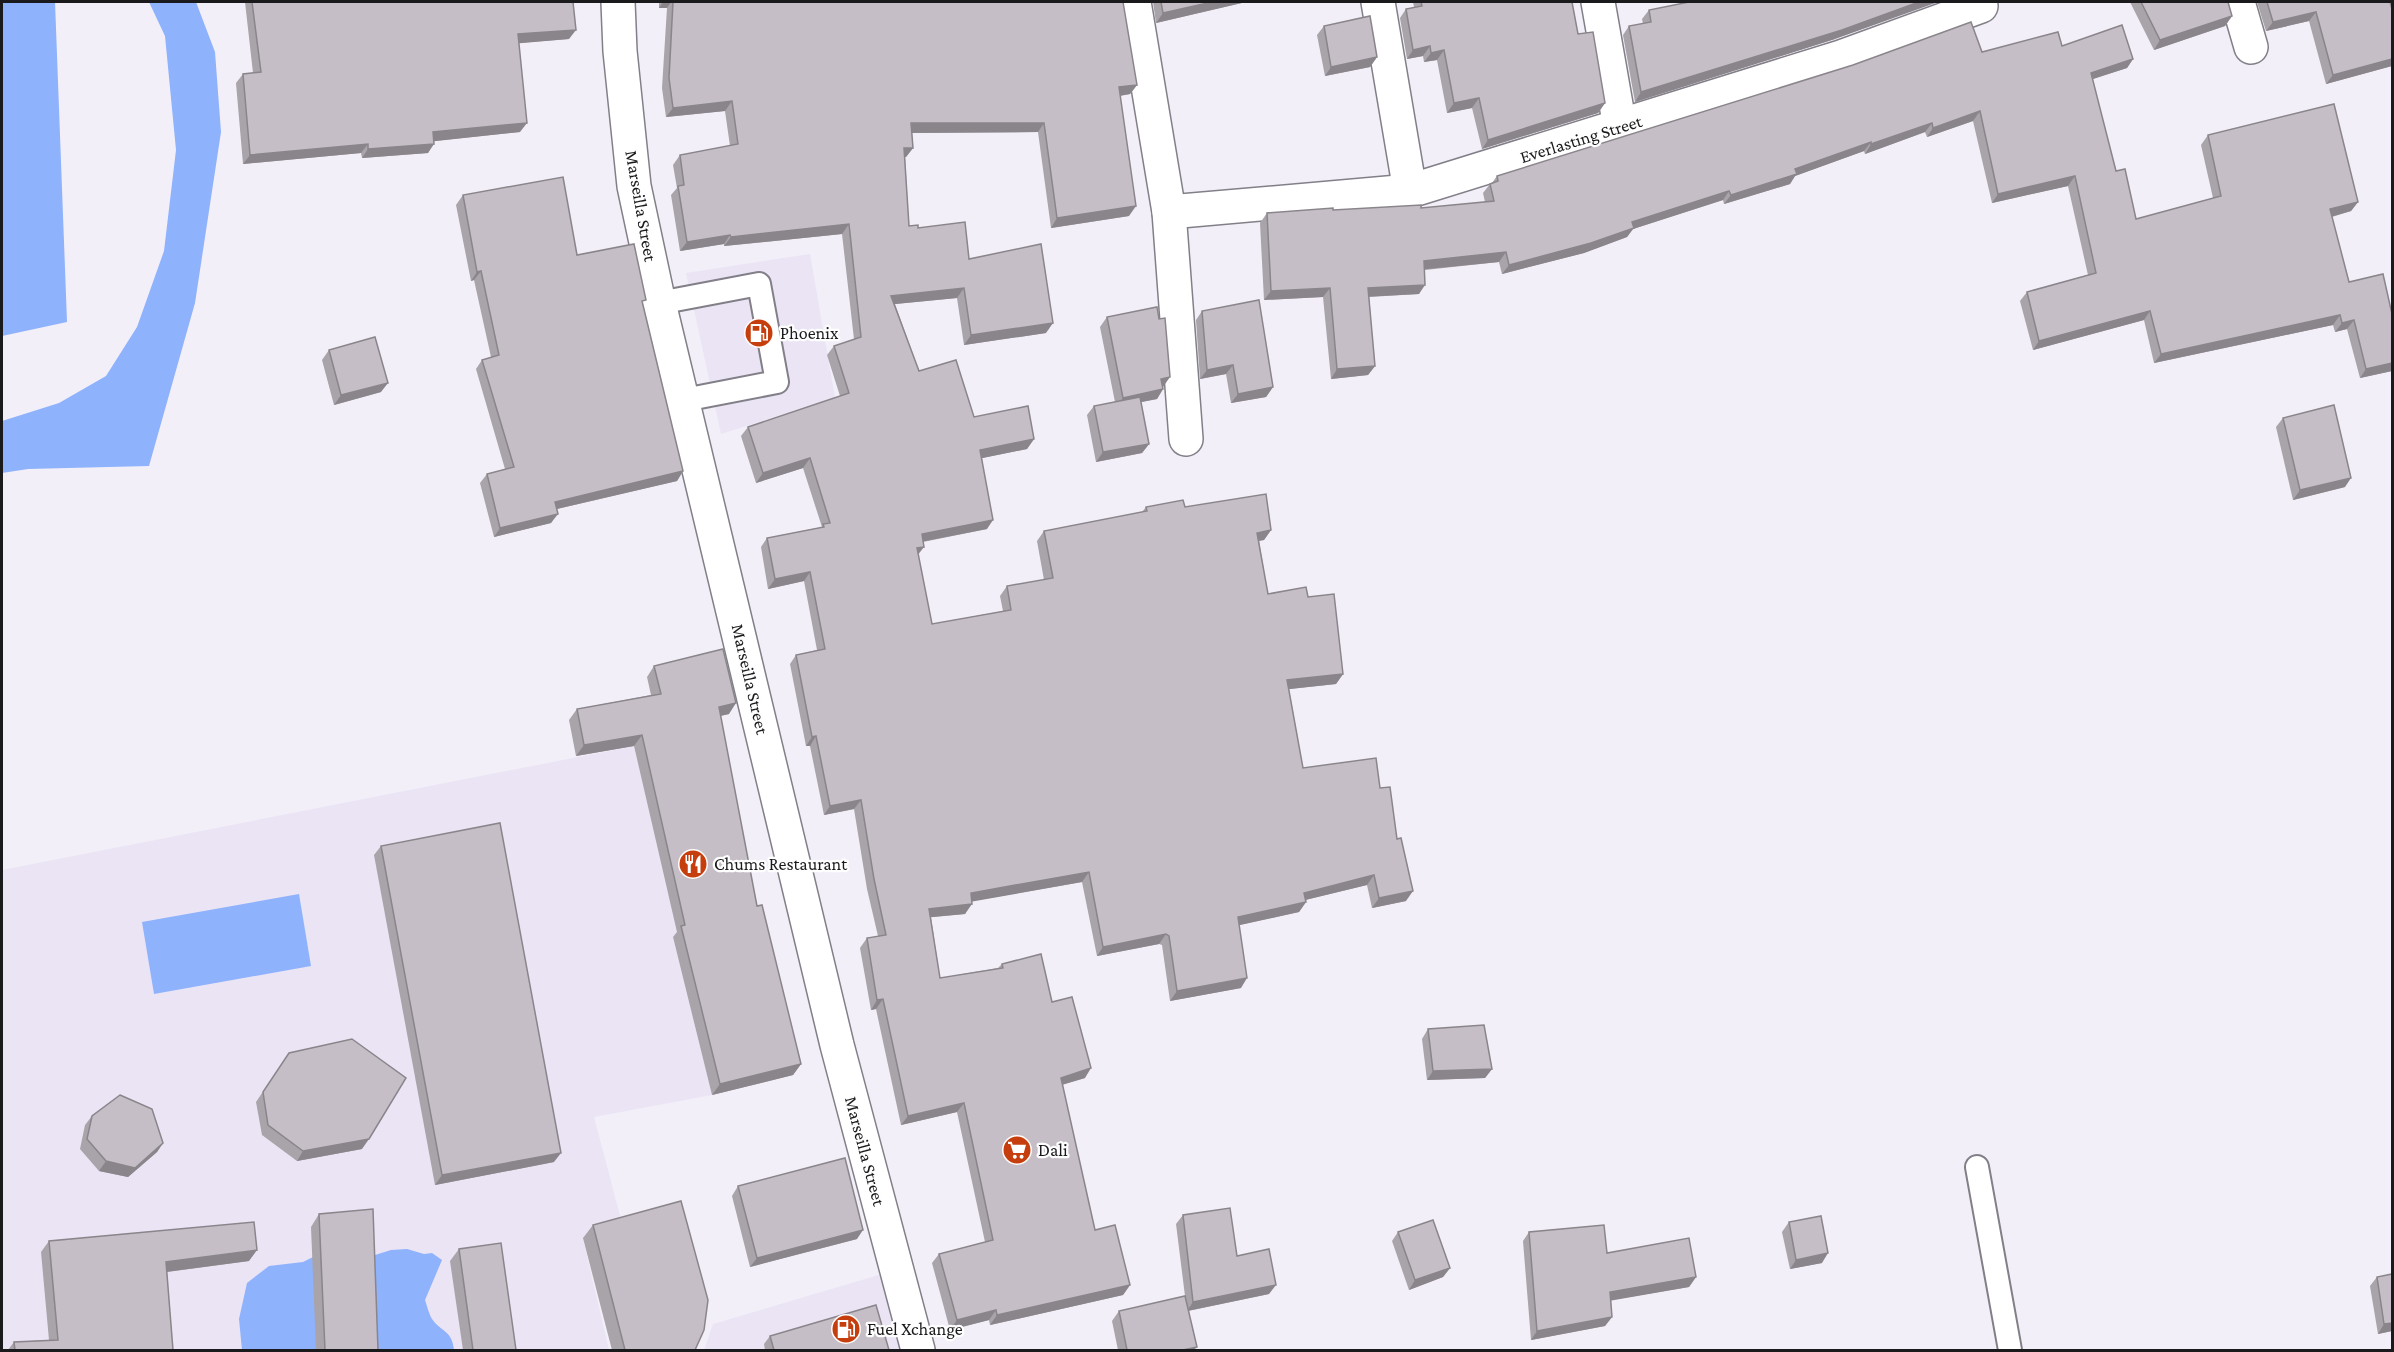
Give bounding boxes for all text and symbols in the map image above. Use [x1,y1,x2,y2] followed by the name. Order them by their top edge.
[1518,111,1645,167] street label: Everlasting Street
[621,149,661,264] street label: Marseilla Street
[743,317,775,349] fuel station icon: Phoenix
[780,323,839,343] place label: Phoenix
[728,622,773,737] street label: Marseilla Street
[677,848,709,880] restaurant icon: Chums Restaurant
[714,854,848,874] place label: Chums Restaurant
[841,1094,889,1209] street label: Marseilla Street
[1001,1134,1033,1166] supermarket icon: Dali
[1038,1140,1068,1160] place label: Dali
[830,1313,862,1345] fuel station icon: Fuel Xchange
[867,1319,963,1339] place label: Fuel Xchange

